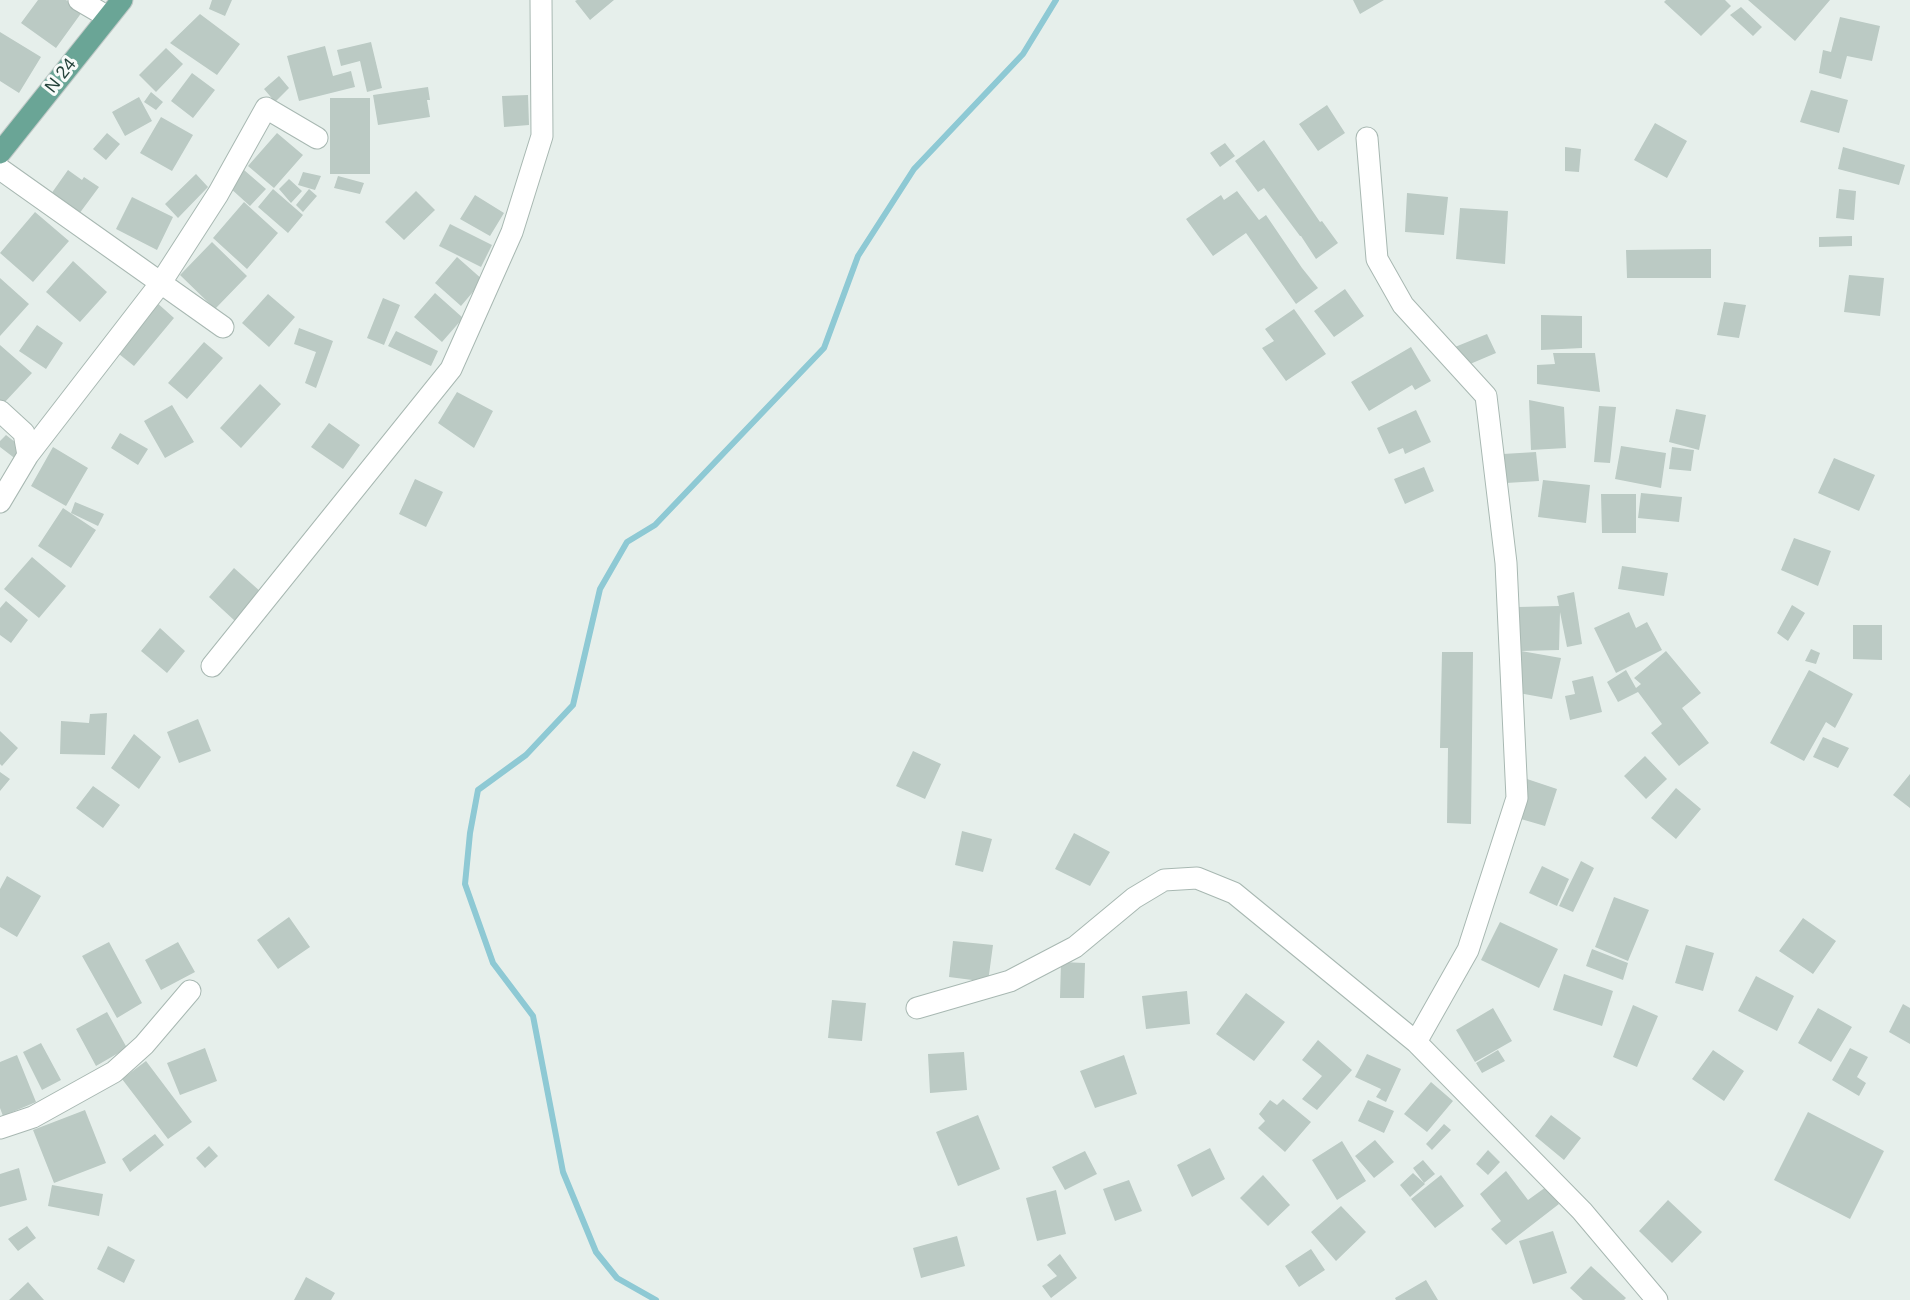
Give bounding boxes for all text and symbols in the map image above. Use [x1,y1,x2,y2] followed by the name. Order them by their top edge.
[41,54,81,98] street label: N 24

